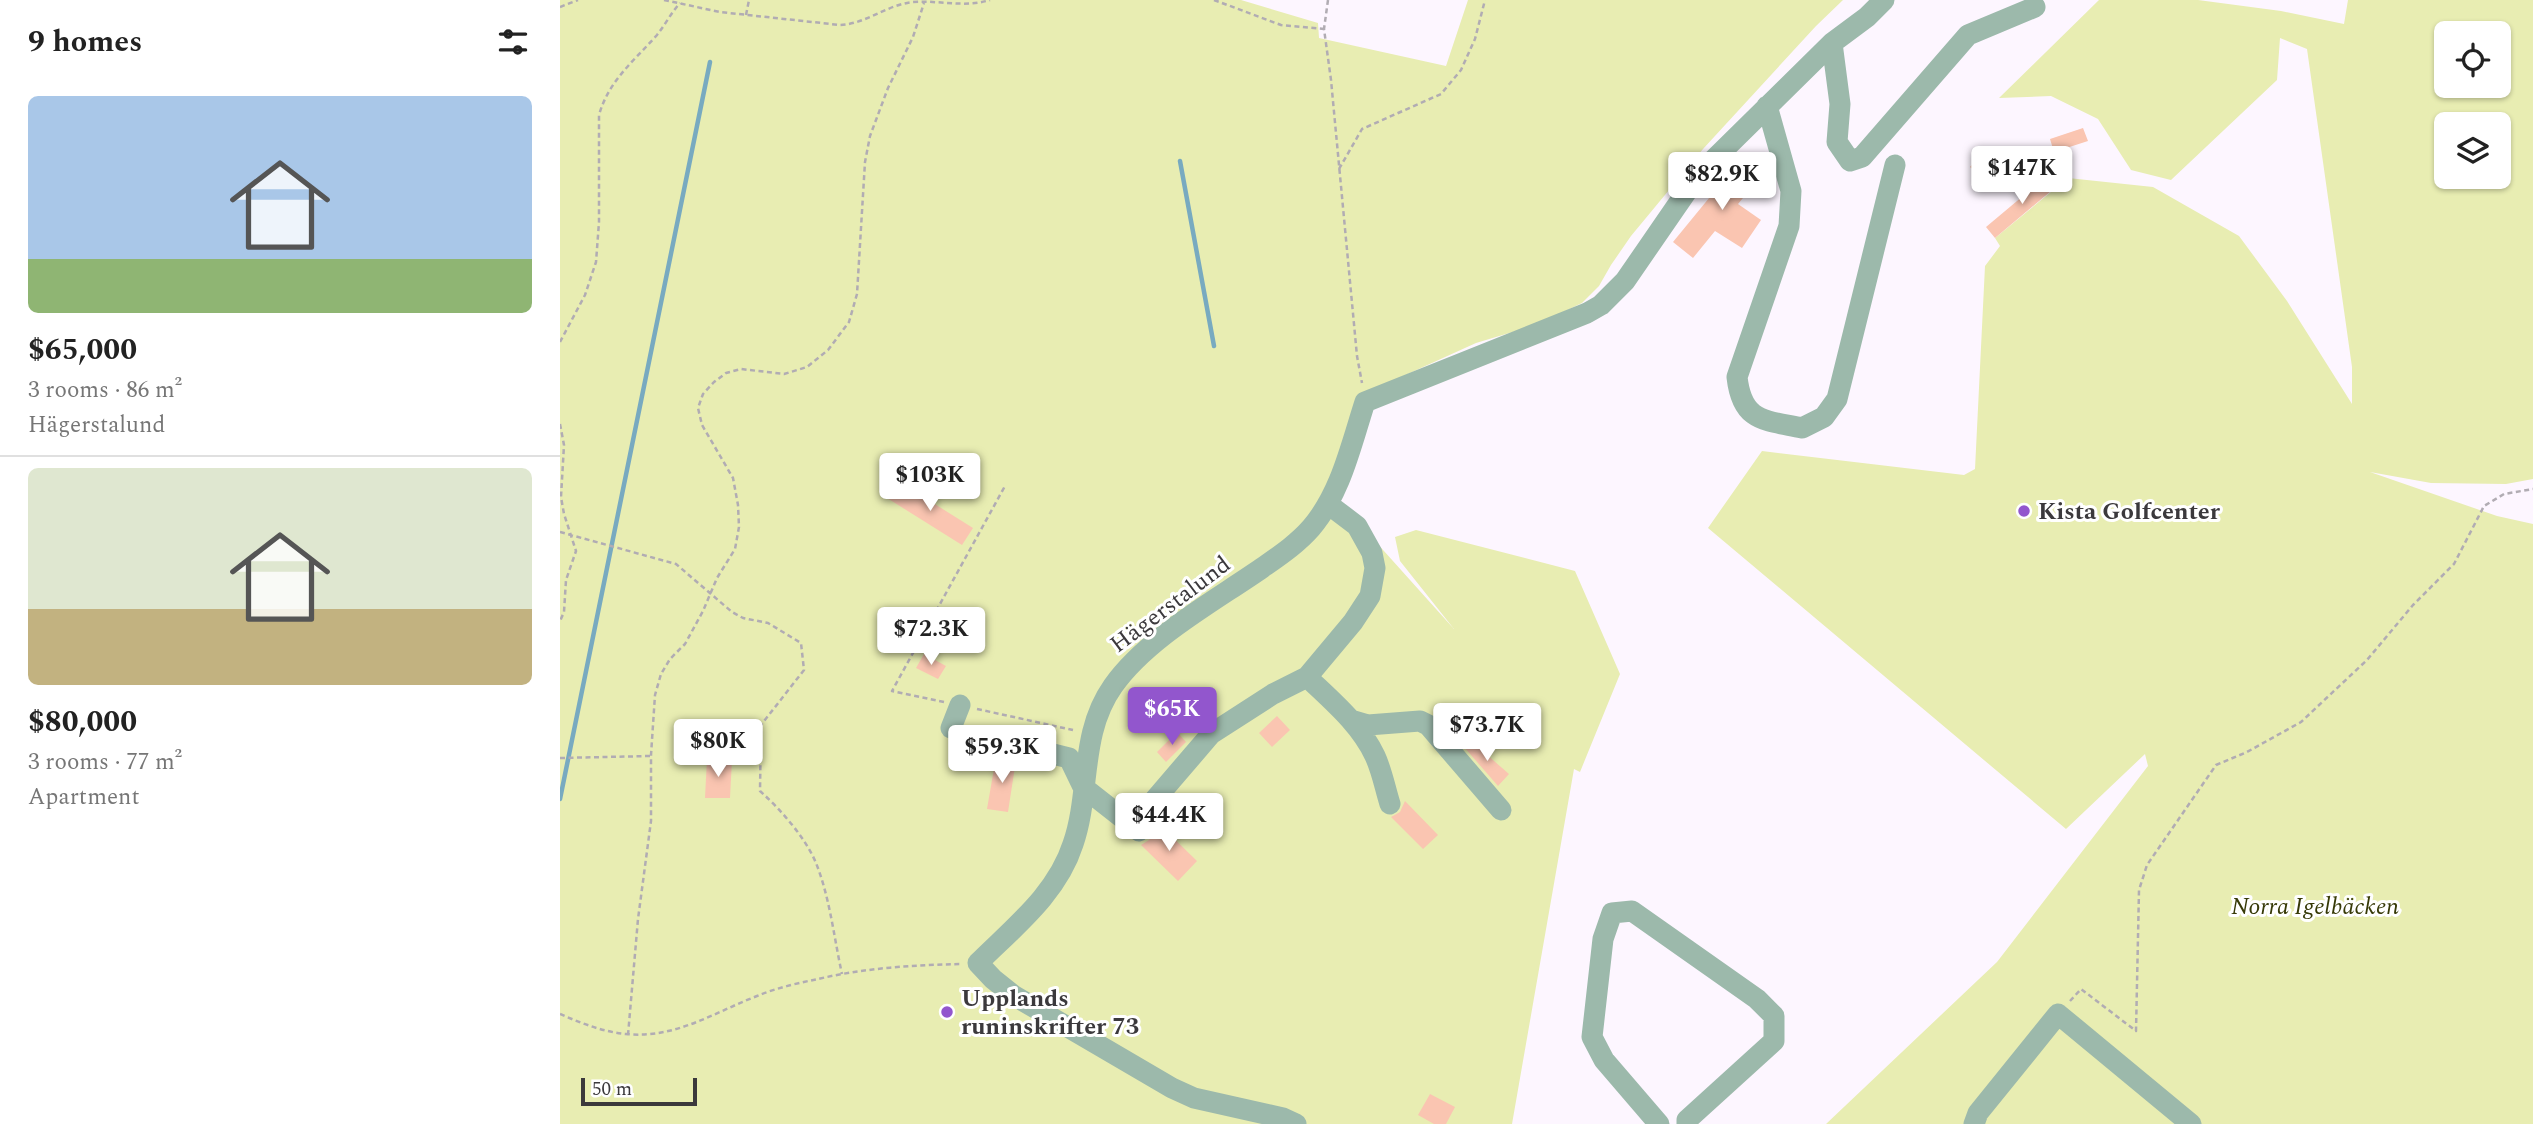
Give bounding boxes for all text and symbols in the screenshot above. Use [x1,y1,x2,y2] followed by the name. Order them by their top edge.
[28,19,142,65] text: 9 homes
[2434,21,2511,189] map controls
[2434,21,2511,98] button: locate
[494,23,532,61] icon: filters
[2434,112,2511,189] button: layers
[217,142,343,268] icon: home
[1973,146,2071,206] pin: $147K
[1987,151,2057,186] text: $147K
[1665,152,1779,212] pin: $82.9K
[1684,157,1760,192] text: $82.9K
[28,327,137,373] text: $65,000
[28,373,182,408] text: 3 rooms · 86 m²
[28,408,165,443] text: Hägerstalund
[881,454,979,513] pin: $103K
[895,458,965,493] text: $103K
[2038,494,2221,530] place label: Kista Golfcenter
[2016,503,2032,519] marker: Kista Golfcenter
[217,514,343,640] icon: home
[1103,547,1239,662] street label: Hägerstalund
[874,608,988,667] pin: $72.3K
[893,612,969,647] text: $72.3K
[1131,688,1213,747] pin: $65K
[1144,692,1200,727] text: $65K
[28,699,137,745] text: $80,000
[1430,704,1544,763] pin: $73.7K
[1449,708,1525,743] text: $73.7K
[677,720,759,779] pin: $80K
[690,724,746,759] text: $80K
[945,726,1059,785] pin: $59.3K
[964,730,1040,765] text: $59.3K
[28,745,182,780] text: 3 rooms · 77 m²
[28,780,140,815] text: Apartment
[1112,794,1226,853] pin: $44.4K
[1131,798,1207,833] text: $44.4K
[2231,889,2399,925] park label: Norra Igelbäcken
[961,981,1139,1045] place label: Upplands runinskrifter 73
[939,1004,955,1020] marker: Upplands runinskrifter 73
[581,1075,696,1107] scale bar
[592,1075,632,1104] text: 50 m

